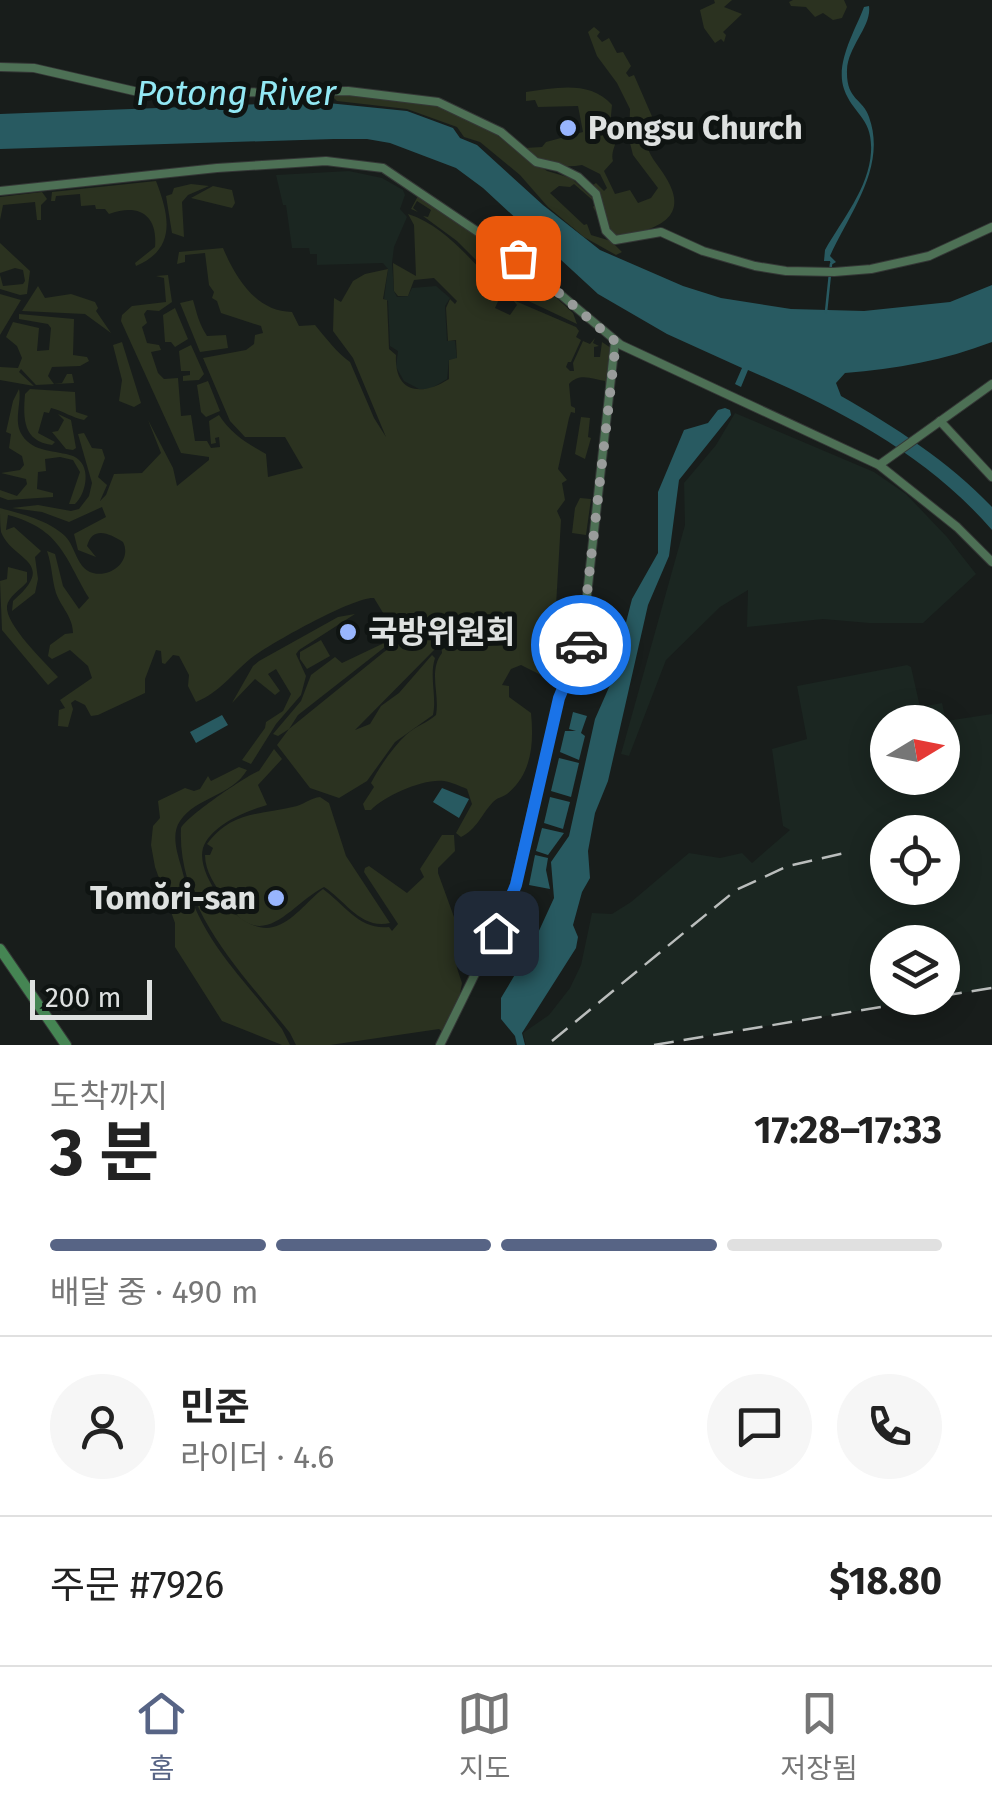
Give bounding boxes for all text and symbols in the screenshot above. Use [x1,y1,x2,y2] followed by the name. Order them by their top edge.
[136,72,338,114] water label: Potong River
[588,109,803,147] place label: Pongsu Church
[557,117,579,139] marker: Pongsu Church
[476,216,561,301] pin
[491,231,546,286] icon: bag
[531,595,631,695] courier
[368,613,515,651] place label: 국방위원회
[554,618,609,673] icon: car
[337,621,359,643] marker: 국방위원회
[870,705,960,795] north arrow
[870,705,960,1015] map controls
[870,815,960,905] button: locate
[90,879,256,917] place label: Tomŏri-san
[265,887,287,909] marker: Tomŏri-san
[454,891,539,976] pin
[469,906,524,961] icon: home
[870,925,960,1015] button: layers
[30,975,152,1020] scale bar
[45,981,122,1014] text: 200 m
[50,1077,168,1115] text: 도착까지
[754,1107,942,1153] text: 17:28–17:33
[50,1114,159,1192] text: 3 분
[50,1273,258,1311] text: 배달 중 · 490 m
[50,1374,155,1479] button: person
[707,1374,812,1479] button: chat
[837,1374,942,1479] button: phone
[180,1384,250,1430] text: 민준
[180,1438,334,1476] text: 라이더 · 4.6
[829,1558,942,1604] text: $18.80
[50,1562,224,1608] text: 주문 #7926
[134,1686,189,1786] tab: 홈
[457,1686,512,1786] tab: 지도
[781,1686,858,1786] tab: 저장됨

